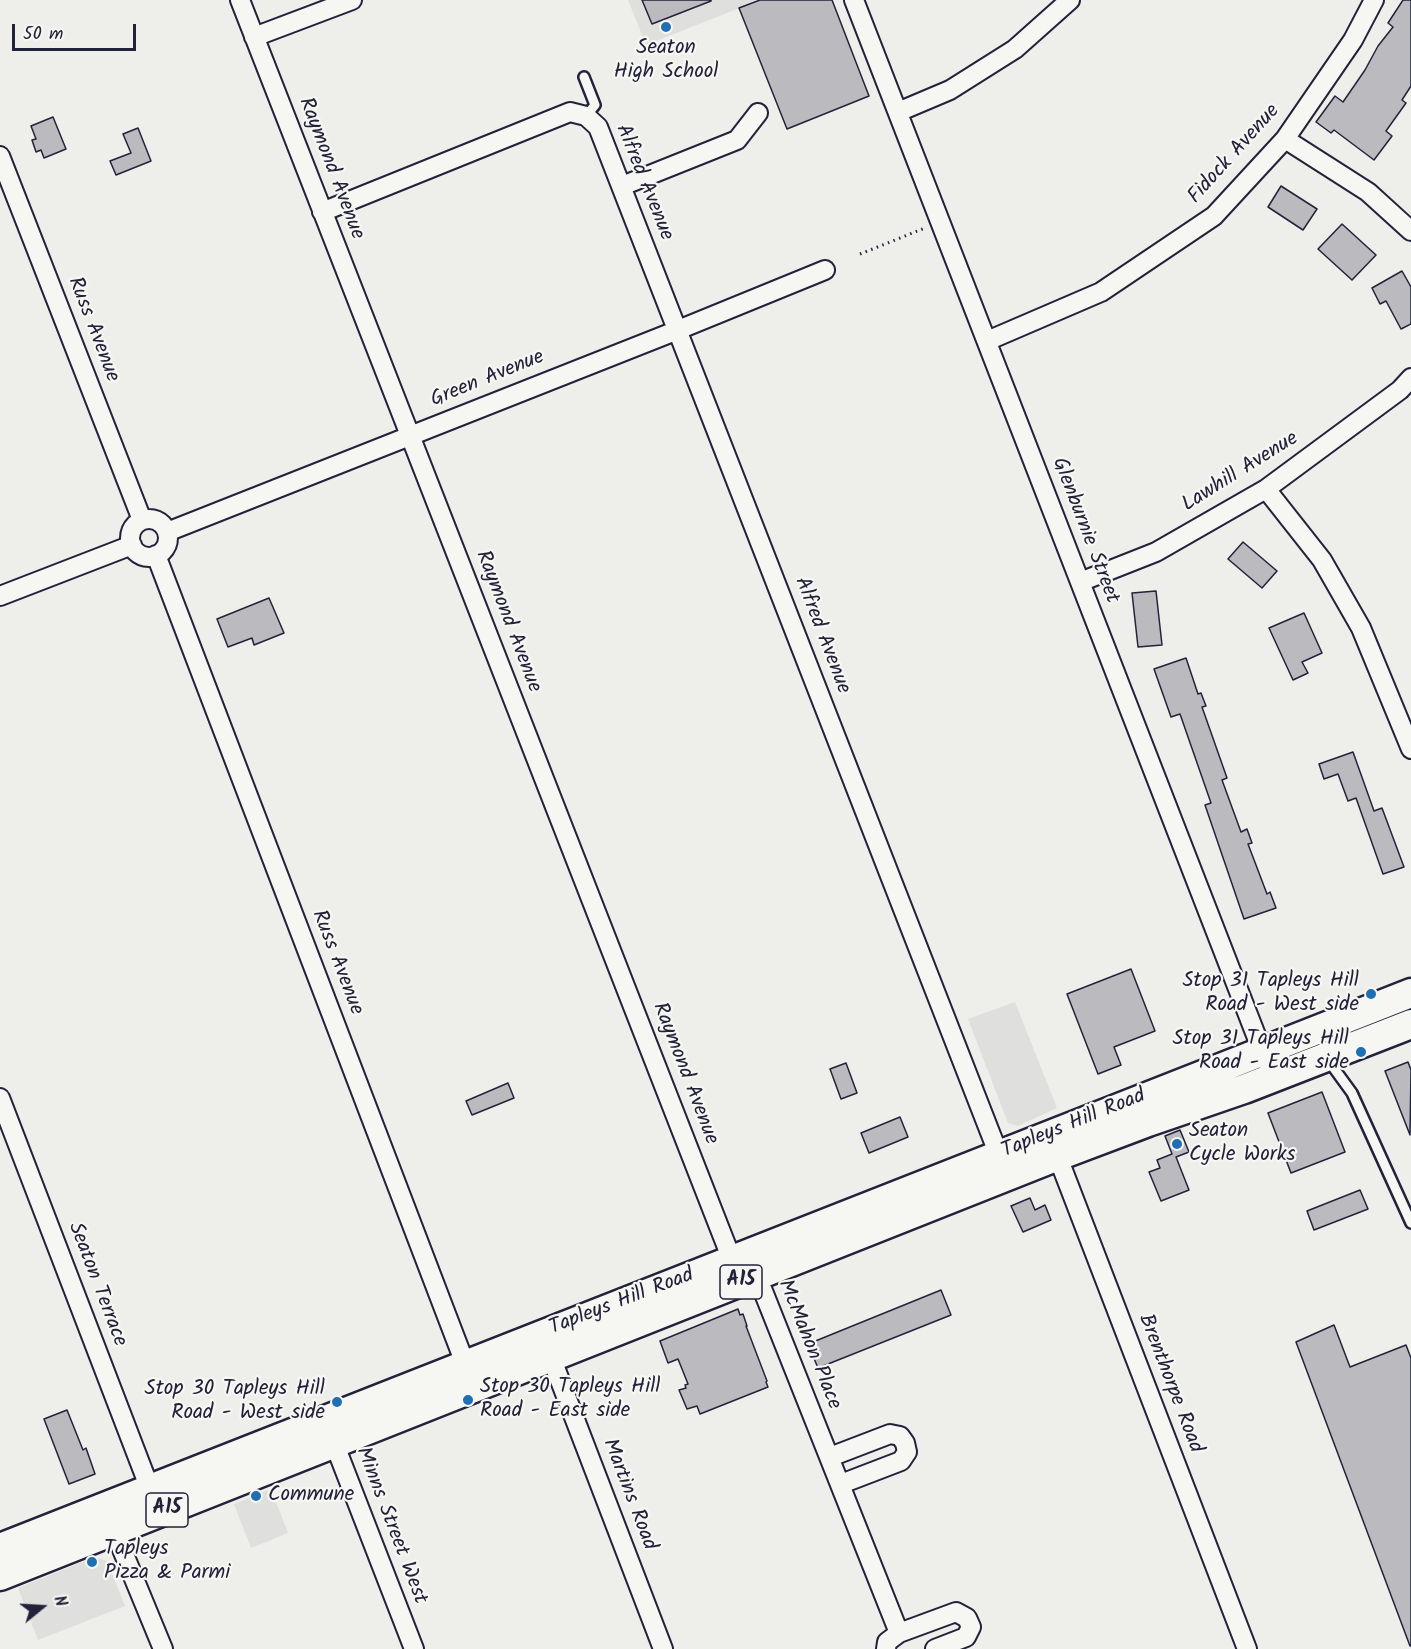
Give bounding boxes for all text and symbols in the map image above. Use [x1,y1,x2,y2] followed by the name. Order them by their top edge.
[15,12,140,50] scale bar
[23,20,63,49] text: 50 m
[659,20,673,34] marker: Seaton High School
[614,36,718,86] place label: Seaton High School
[291,94,369,244] street label: Raymond Avenue
[1184,100,1286,210] street label: Fidock Avenue
[608,121,678,245] street label: Alfred Avenue
[60,274,124,386] street label: Russ Avenue
[428,346,548,414] street label: Green Avenue
[1178,427,1304,519] street label: Lawhill Avenue
[1045,455,1123,607] street label: Glenburnie Street
[468,547,546,697] street label: Raymond Avenue
[787,574,855,698] street label: Alfred Avenue
[304,907,368,1019] street label: Russ Avenue
[1182,969,1359,1019] place label: Stop 31 Tapleys Hill Road - West side
[1364,987,1378,1001] marker: Stop 31 Tapleys Hill Road - West side
[645,999,723,1149] street label: Raymond Avenue
[1172,1027,1349,1077] place label: Stop 31 Tapleys Hill Road - East side
[1354,1045,1368,1059] marker: Stop 31 Tapleys Hill Road - East side
[998,1085,1150,1165] street label: Tapleys Hill Road
[1189,1119,1295,1169] place label: Seaton Cycle Works
[1170,1137,1184,1151] marker: Seaton Cycle Works
[61,1219,131,1351] street label: Seaton Terrace
[546,1264,698,1342] street label: Tapleys Hill Road
[720,1265,762,1299] road number: A15
[770,1276,846,1414] street label: McMahon Place
[1131,1311,1207,1457] street label: Brenthorpe Road
[480,1375,660,1425] place label: Stop 30 Tapleys Hill Road - East side
[145,1377,325,1427] place label: Stop 30 Tapleys Hill Road - West side
[461,1393,475,1407] marker: Stop 30 Tapleys Hill Road - East side
[330,1395,344,1409] marker: Stop 30 Tapleys Hill Road - West side
[595,1436,661,1554] street label: Martins Road
[349,1444,431,1608] street label: Minns Street West
[268,1483,354,1509] place label: Commune
[249,1489,263,1503] marker: Commune
[146,1493,188,1527] road number: A15
[104,1537,230,1587] place label: Tapleys Pizza & Parmi
[85,1555,99,1569] marker: Tapleys Pizza & Parmi
[12,1577,72,1637] north arrow
[46,1593,73,1610] text: N

